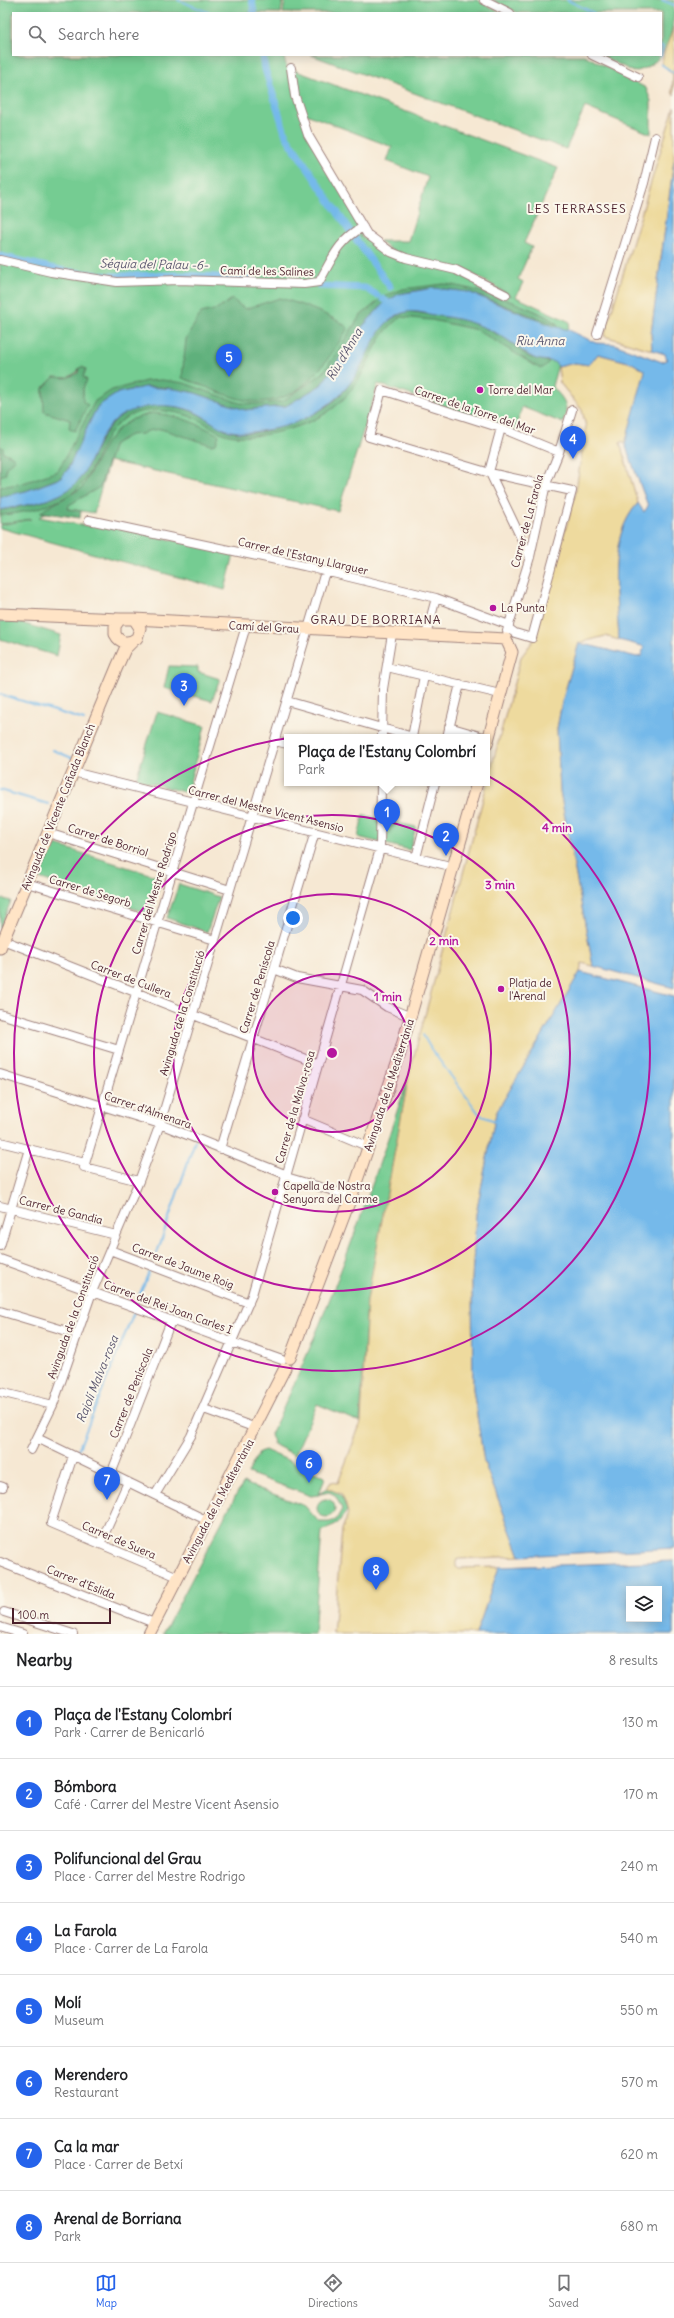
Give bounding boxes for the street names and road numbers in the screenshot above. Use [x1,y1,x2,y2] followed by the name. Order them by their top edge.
[220,263,314,279] street label: Camí de les Salines
[413,383,538,437] street label: Carrer de la Torre del Mar
[508,473,546,569] street label: Carrer de La Farola
[236,534,370,578] street label: Carrer de l'Estany Llarguer
[228,618,300,636] street label: Camí del Grau
[18,722,98,892] street label: Avinguda de Vicente Cañada Blanch
[187,783,345,835] street label: Carrer del Mestre Vicent Asensio
[66,820,150,860] street label: Carrer de Borriol
[129,830,179,956] street label: Carrer del Mestre Rodrigo
[47,872,133,910] street label: Carrer de Segorb
[236,939,278,1035] street label: Carrer de Peníscola
[156,949,208,1077] street label: Avinguda de la Constitució
[89,957,173,1001] street label: Carrer de Cullera
[361,1017,417,1153] street label: Avinguda de la Mediterrània
[272,1049,318,1165] street label: Carrer de la Malva-rosa
[102,1088,194,1132] street label: Carrer d'Almenara
[18,1193,104,1227] street label: Carrer de Gandia
[130,1240,236,1292] street label: Carrer de Jaume Roig
[44,1253,102,1381] street label: Avinguda de la Constitució
[102,1277,235,1337] street label: Carrer del Rei Joan Carles I
[106,1346,156,1440] street label: Carrer de Peníscola
[179,1436,257,1566] street label: Avinguda de la Mediterrània
[80,1518,158,1562] street label: Carrer de Suera
[45,1562,117,1602] street label: Carrer d'Eslida

